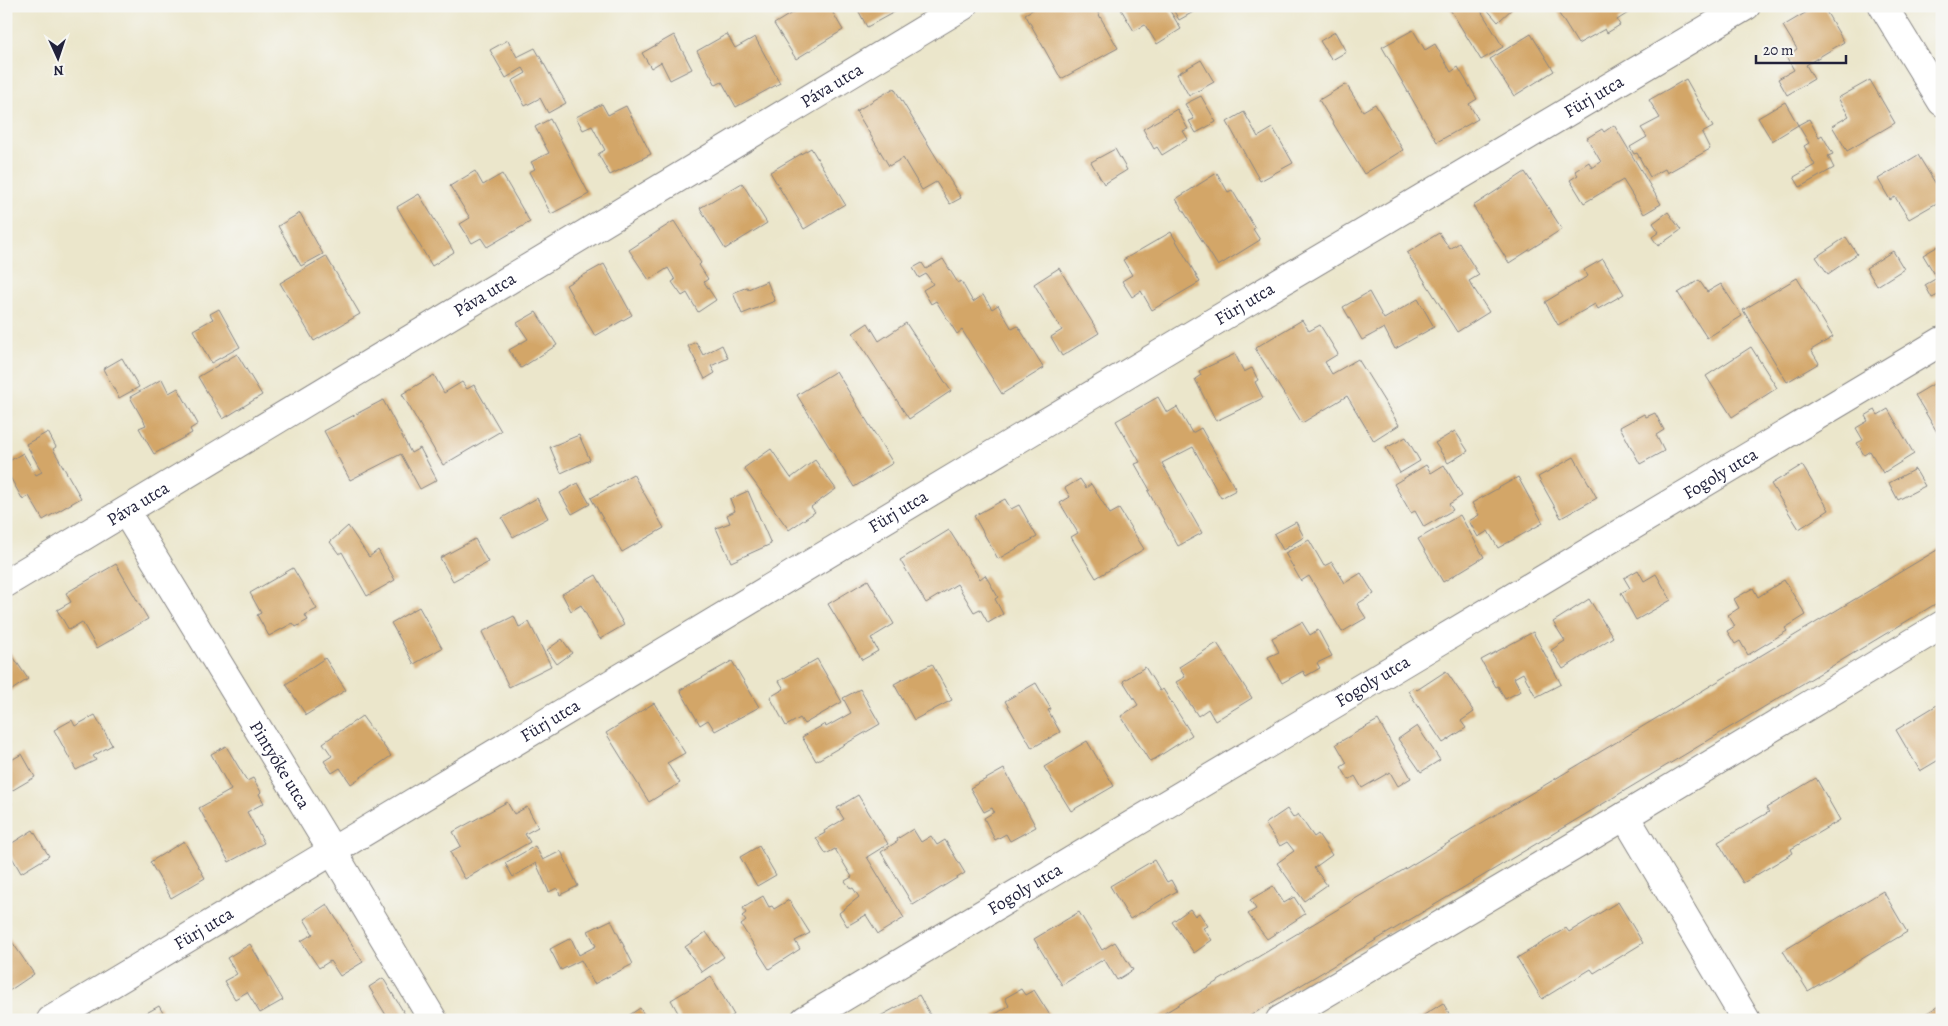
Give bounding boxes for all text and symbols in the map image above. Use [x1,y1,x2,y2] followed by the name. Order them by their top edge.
[32,32,82,82] north arrow
[1756,32,1846,64] scale bar
[1763,40,1794,60] text: 20 m
[796,57,868,113] street label: Páva utca
[53,61,64,80] text: N
[1559,69,1628,123] street label: Fürj utca
[449,266,521,322] street label: Páva utca
[1210,276,1279,331] street label: Fürj utca
[1678,442,1763,505] street label: Fogoly utca
[102,475,174,532] street label: Páva utca
[864,484,933,539] street label: Fürj utca
[1331,649,1415,713] street label: Fogoly utca
[516,693,585,748] street label: Fürj utca
[244,716,316,814] street label: Pintyőke utca
[983,857,1067,920] street label: Fogoly utca
[169,901,238,956] street label: Fürj utca

